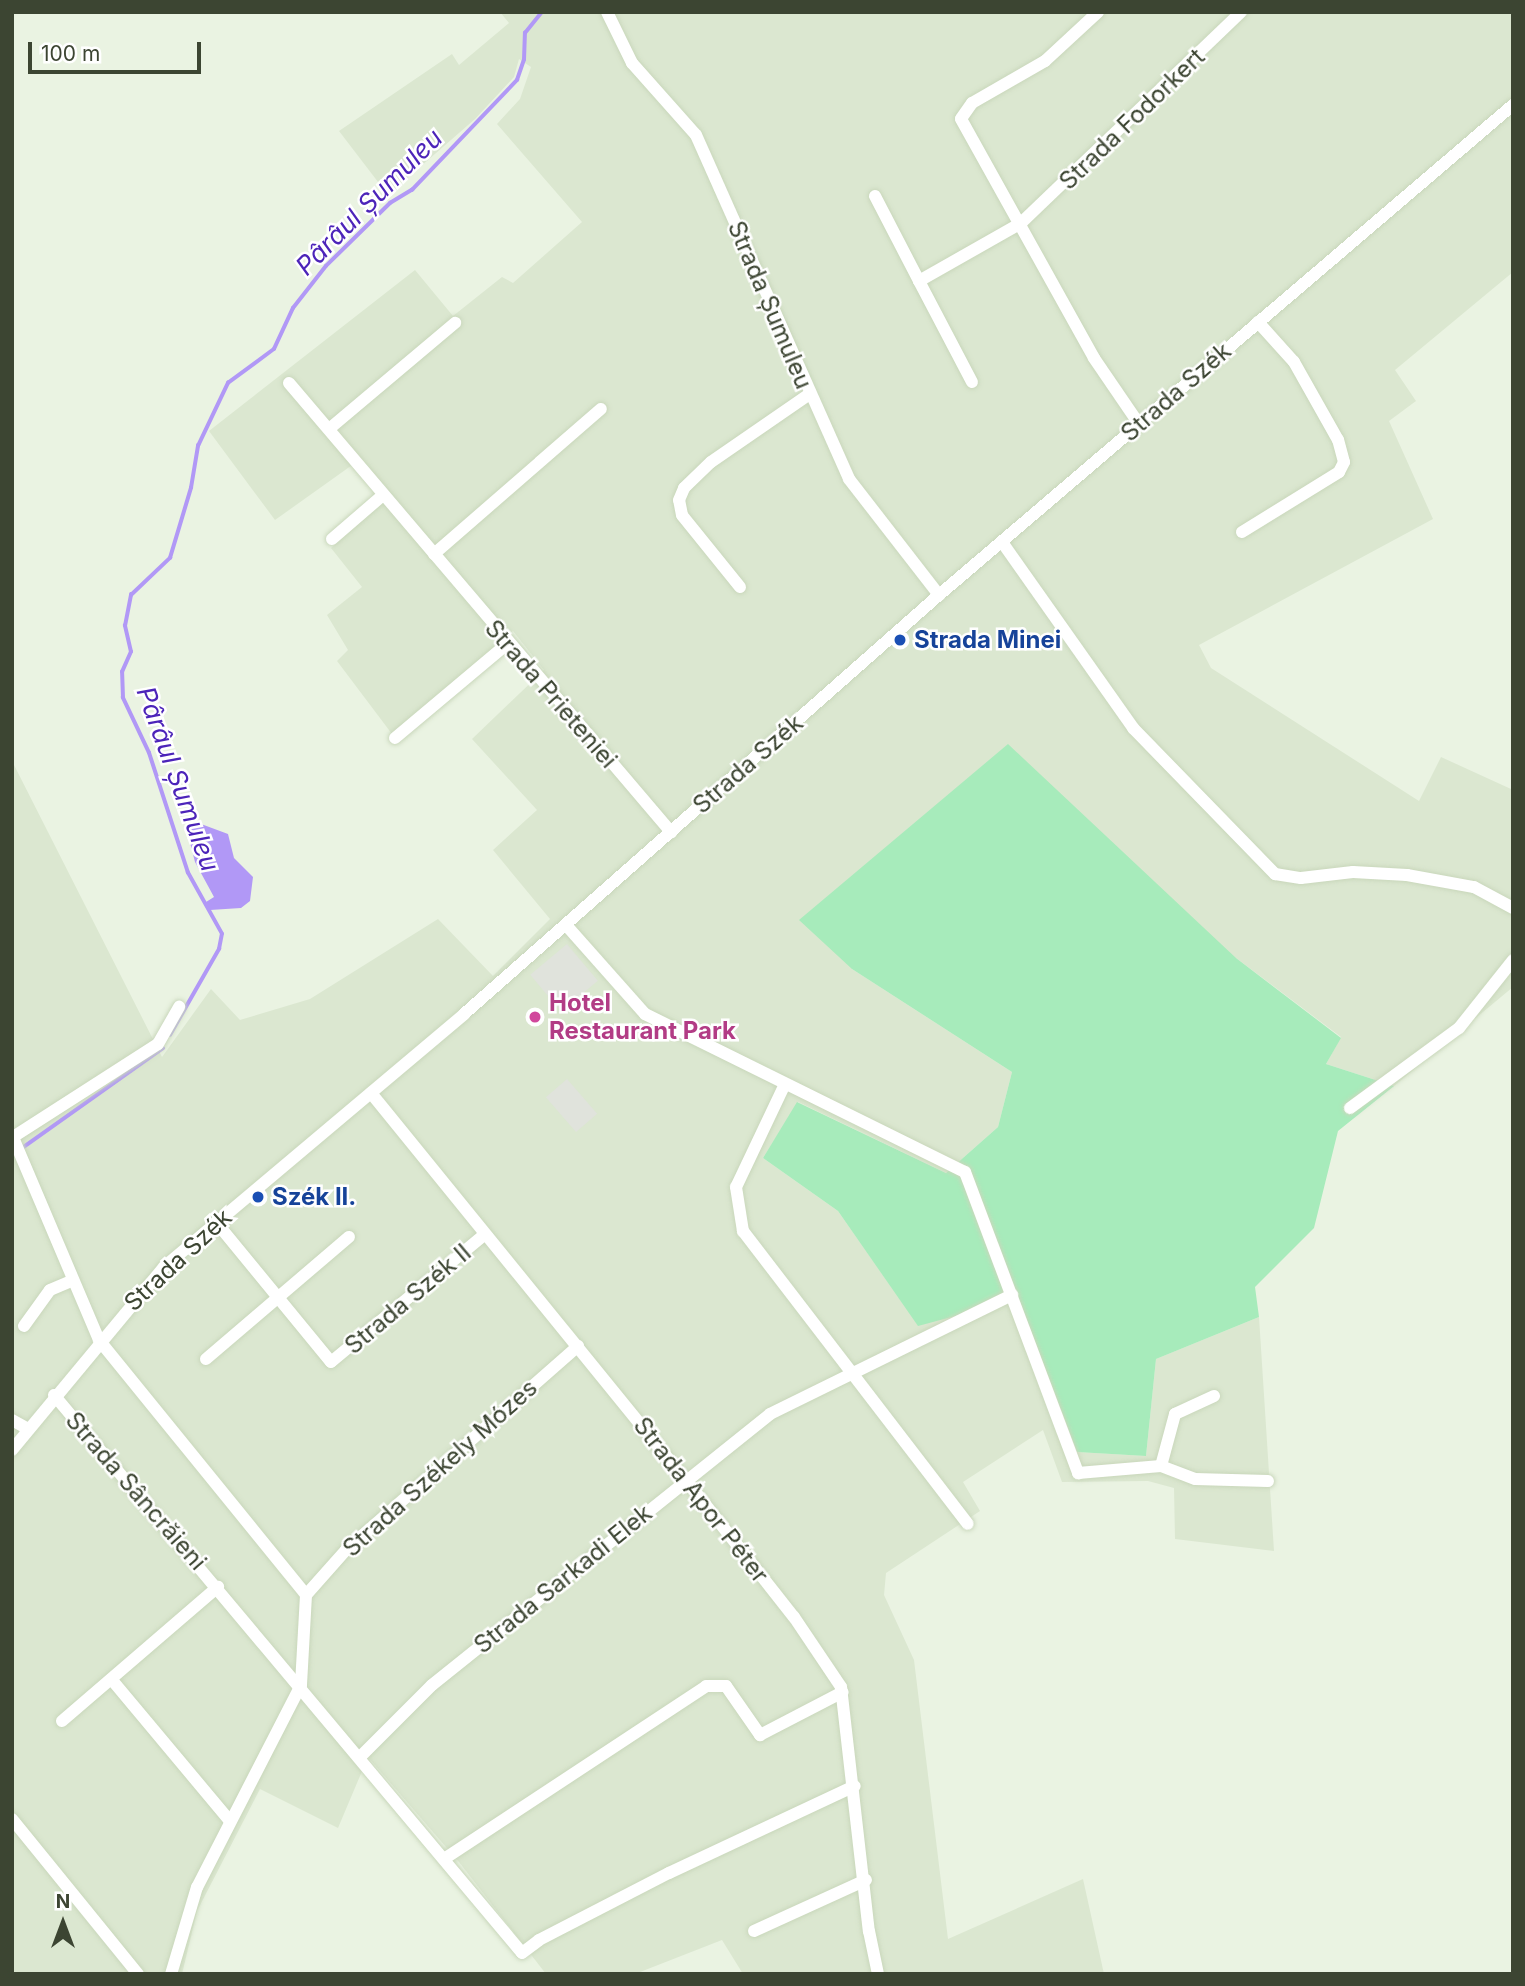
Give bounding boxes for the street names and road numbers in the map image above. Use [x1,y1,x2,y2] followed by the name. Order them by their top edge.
[1053,42,1211,196] street label: Strada Fodorkert
[722,217,818,393] street label: Strada Șumuleu
[1115,336,1237,448] street label: Strada Szék
[479,614,623,774] street label: Strada Prieteniei
[687,708,809,820] street label: Strada Szék
[118,1203,238,1317] street label: Strada Szék
[339,1238,477,1360] street label: Strada Szék II
[337,1373,543,1563] street label: Strada Székely Mózes
[60,1406,212,1576] street label: Strada Sâncrăieni
[627,1412,775,1588] street label: Strada Apor Péter
[468,1498,658,1660] street label: Strada Sarkadi Elek

